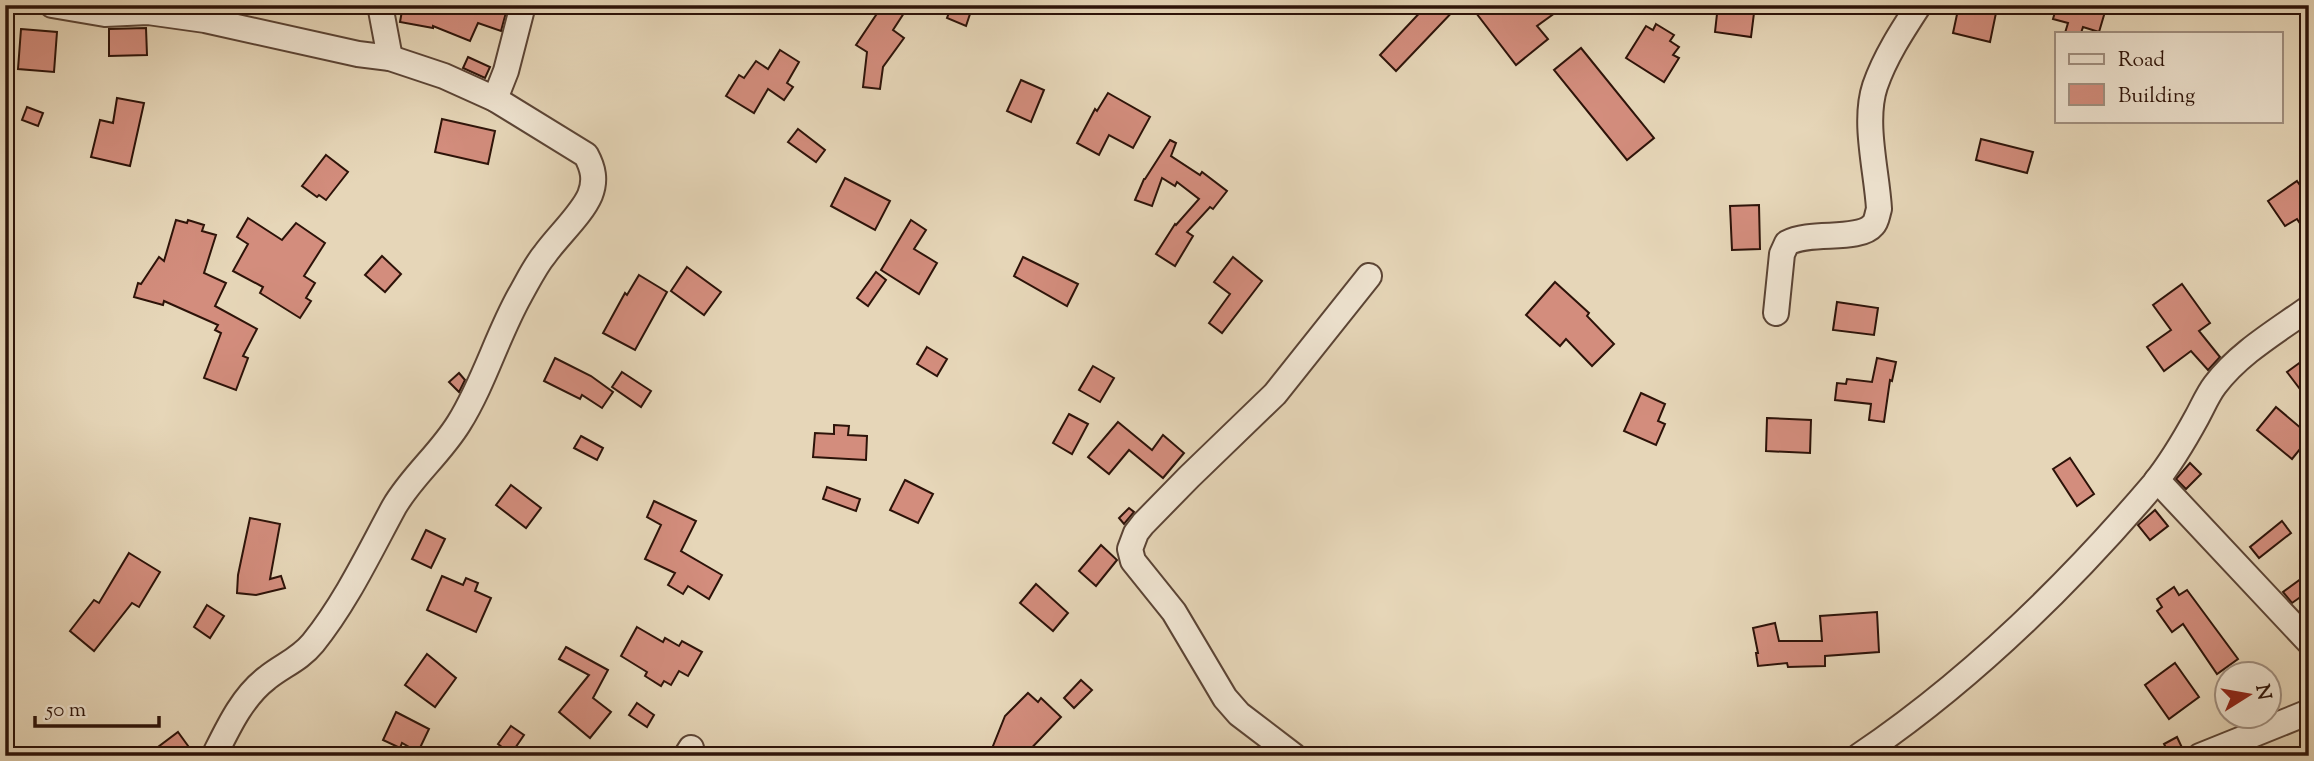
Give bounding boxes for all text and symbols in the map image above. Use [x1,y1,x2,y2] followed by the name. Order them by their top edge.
[2055,32,2282,122] legend
[2118,46,2165,76] text: Road
[2118,82,2195,112] text: Building
[2212,660,2282,730] north arrow
[2248,682,2277,702] text: N
[35,684,159,728] scale bar
[45,696,86,726] text: 50 m

